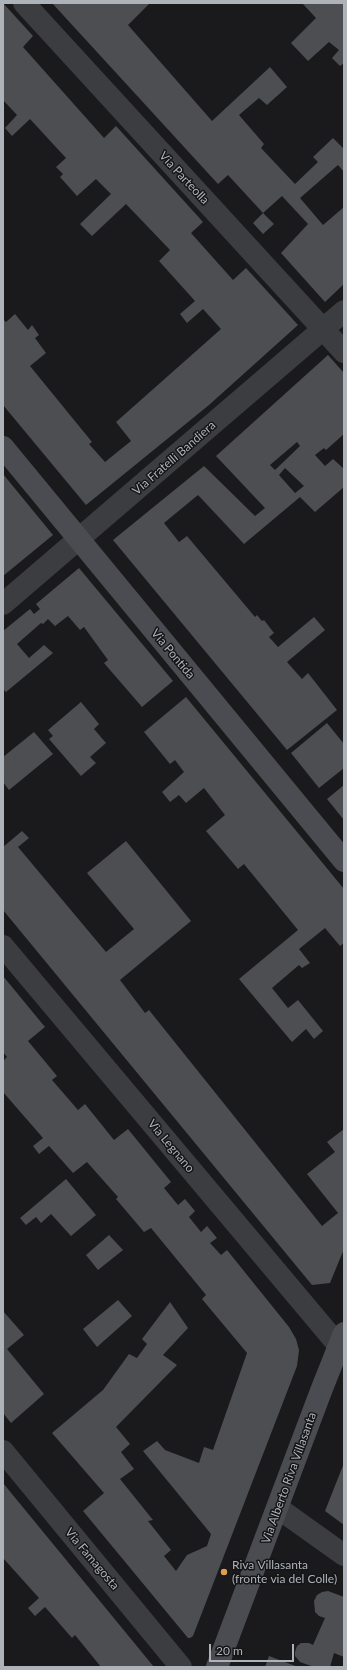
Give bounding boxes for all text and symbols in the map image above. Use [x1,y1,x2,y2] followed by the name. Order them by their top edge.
[156,149,212,207] street label: Via Parteolla
[130,418,218,498] street label: Via Fratelli Bandiera
[148,626,198,682] street label: Via Pontida
[145,1117,197,1175] street label: Via Legnano
[259,1410,319,1546] street label: Via Alberto Riva Villasanta
[62,1525,122,1593] street label: Via Famagosta
[232,1558,337,1586] place label: Riva Villasanta (fronte via del Colle)
[219,1567,229,1577] marker: Riva Villasanta (fronte via del Colle)
[211,1636,296,1662] scale bar
[216,1643,243,1658] text: 20 m

